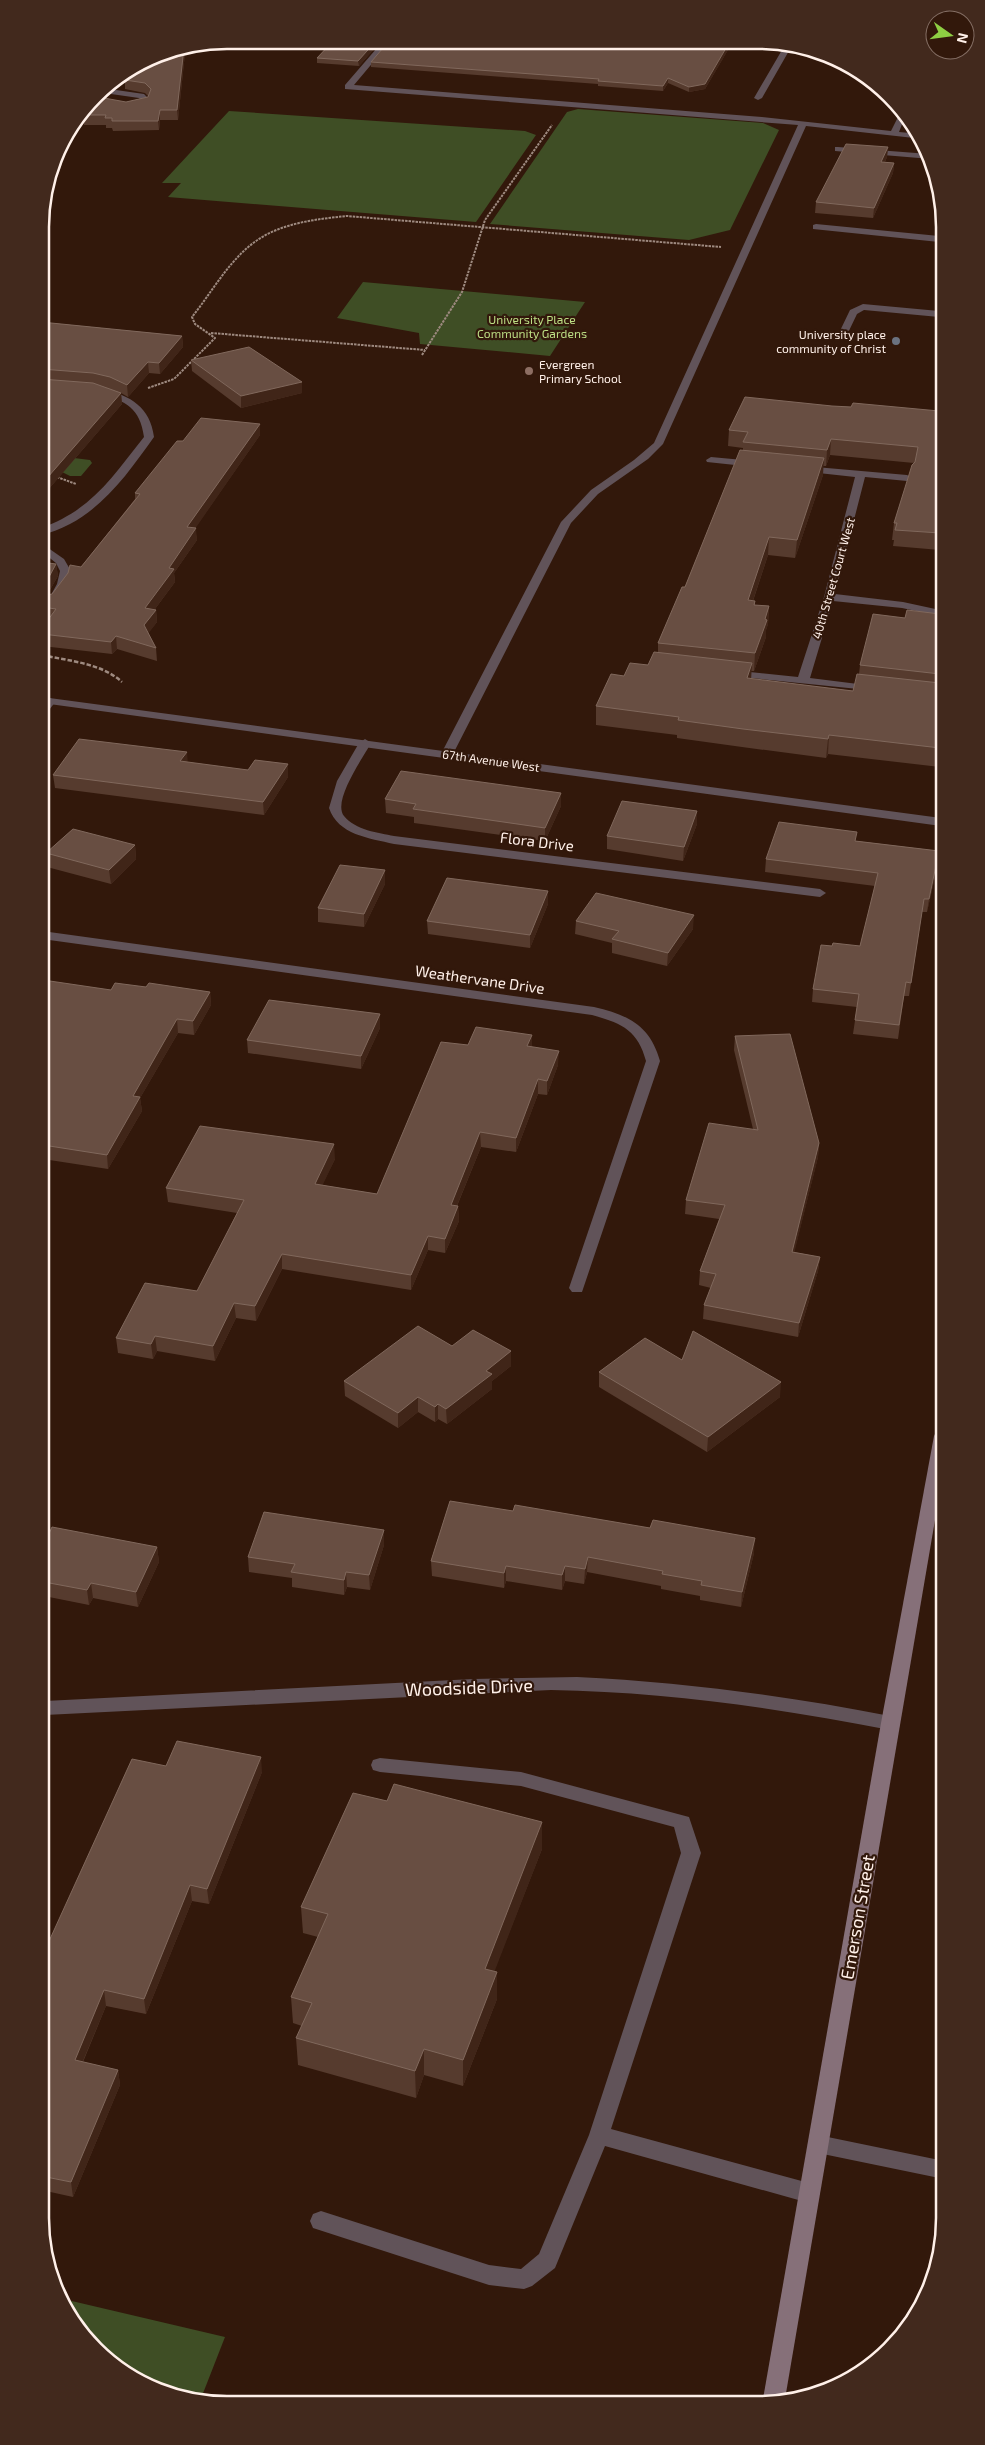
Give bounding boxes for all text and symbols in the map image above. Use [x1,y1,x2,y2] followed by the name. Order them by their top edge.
[925,10,975,60] north arrow
[954,31,973,45] text: N
[477,312,587,340] park label: University Place Community Gardens
[776,327,886,355] place label: University place community of Christ
[890,335,902,347] marker: University place community of Christ
[539,357,622,385] place label: Evergreen Primary School
[523,365,535,377] marker: Evergreen Primary School
[809,515,857,640] street label: 40th Street Court West
[442,746,541,774] street label: 67th Avenue West
[499,828,575,854] street label: Flora Drive
[414,961,546,997] street label: Weathervane Drive
[405,1674,533,1700] street label: Woodside Drive
[835,1853,879,1981] street label: Emerson Street

